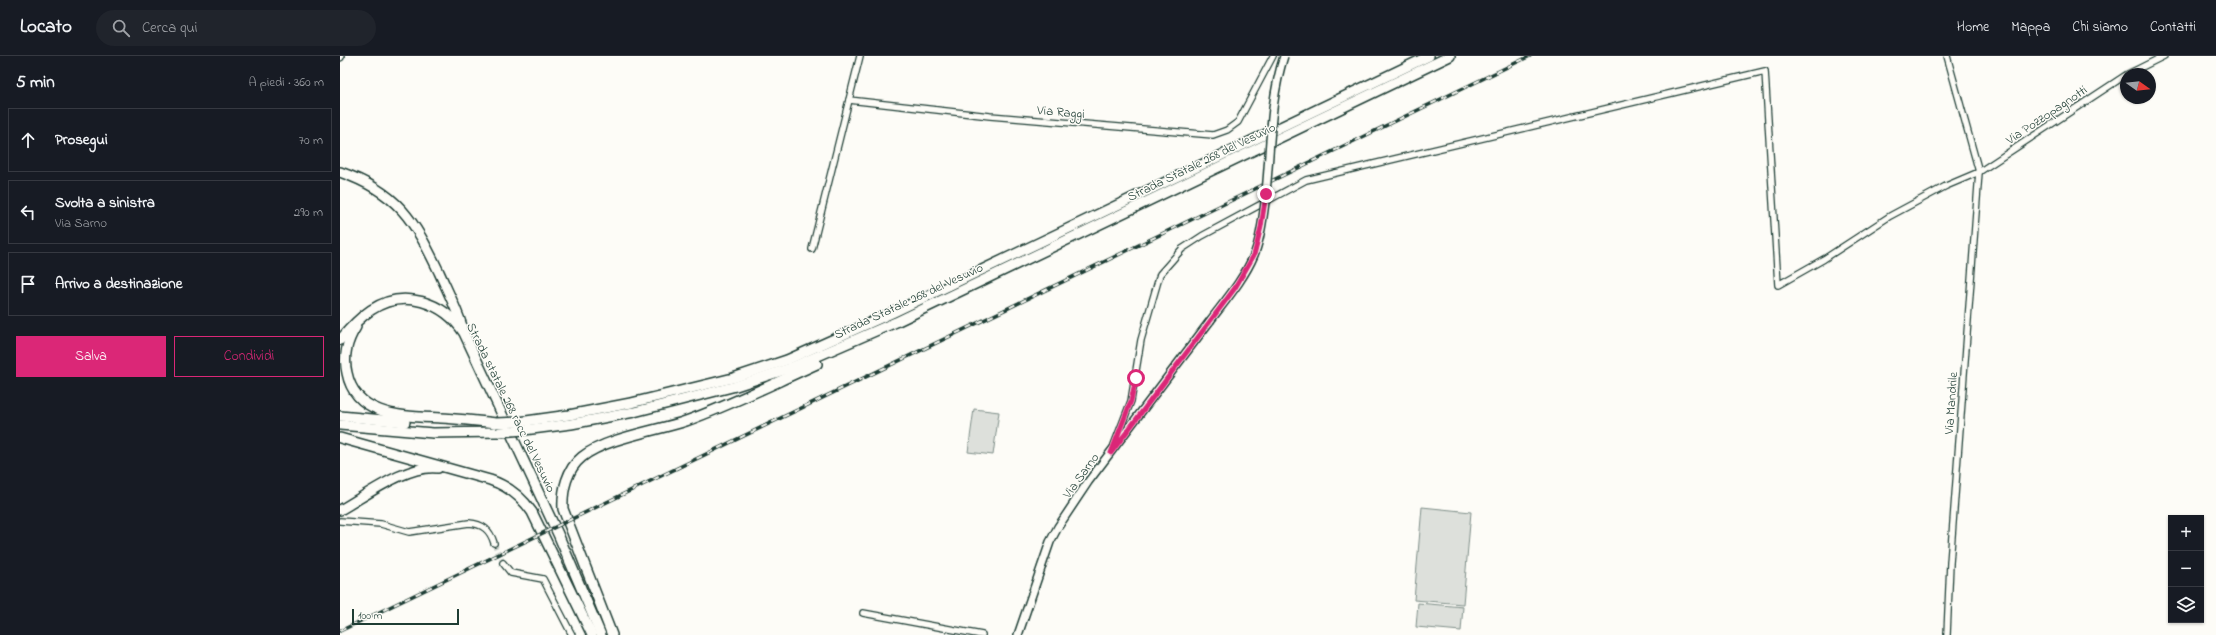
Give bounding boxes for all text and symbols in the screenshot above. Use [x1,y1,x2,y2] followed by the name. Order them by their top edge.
[96,10,376,46] search box
[20,14,72,41] text: Locato
[110,17,132,39] icon: search
[142,17,197,39] text: Cerca qui
[1957,17,1989,38] text: Home
[2011,17,2050,38] text: Mappa
[2072,17,2128,38] text: Chi siamo
[2150,17,2196,38] text: Contatti
[2120,68,2156,104] north arrow
[16,70,55,95] text: 5 min
[249,73,324,92] text: A piedi · 360 m
[2001,81,2092,151] street label: Via Pozzopagnotti
[1035,101,1085,125] street label: Via Raggi
[1124,118,1279,207] street label: Strada Statale 268 del Vesuvio
[17,129,39,151] icon: ahead
[55,129,108,151] text: Prosegui
[299,131,323,150] text: 70 m
[1257,185,1275,203] route end
[55,192,155,214] text: Svolta a sinistra
[17,201,39,223] icon: left
[294,203,323,222] text: 290 m
[55,214,107,233] text: Via Sarno
[831,258,987,344] street label: Strada Statale 268 del Vesuvio
[17,273,39,295] icon: arrive
[55,273,182,295] text: Arrivo a destinazione
[461,320,560,496] street label: Strada statale 268 racc del Vesuvio
[16,336,166,377] button: Salva
[174,336,324,377] button: Condividi
[1127,369,1145,387] route start
[1940,371,1963,436] street label: Via Mandrile
[1058,449,1104,503] street label: Via Sarno
[2168,515,2204,623] map controls
[2168,515,2204,551] button: +
[2168,551,2204,587] button: −
[2168,587,2204,623] button: layers
[352,607,459,626] scale bar
[358,608,382,624] text: 100 m

